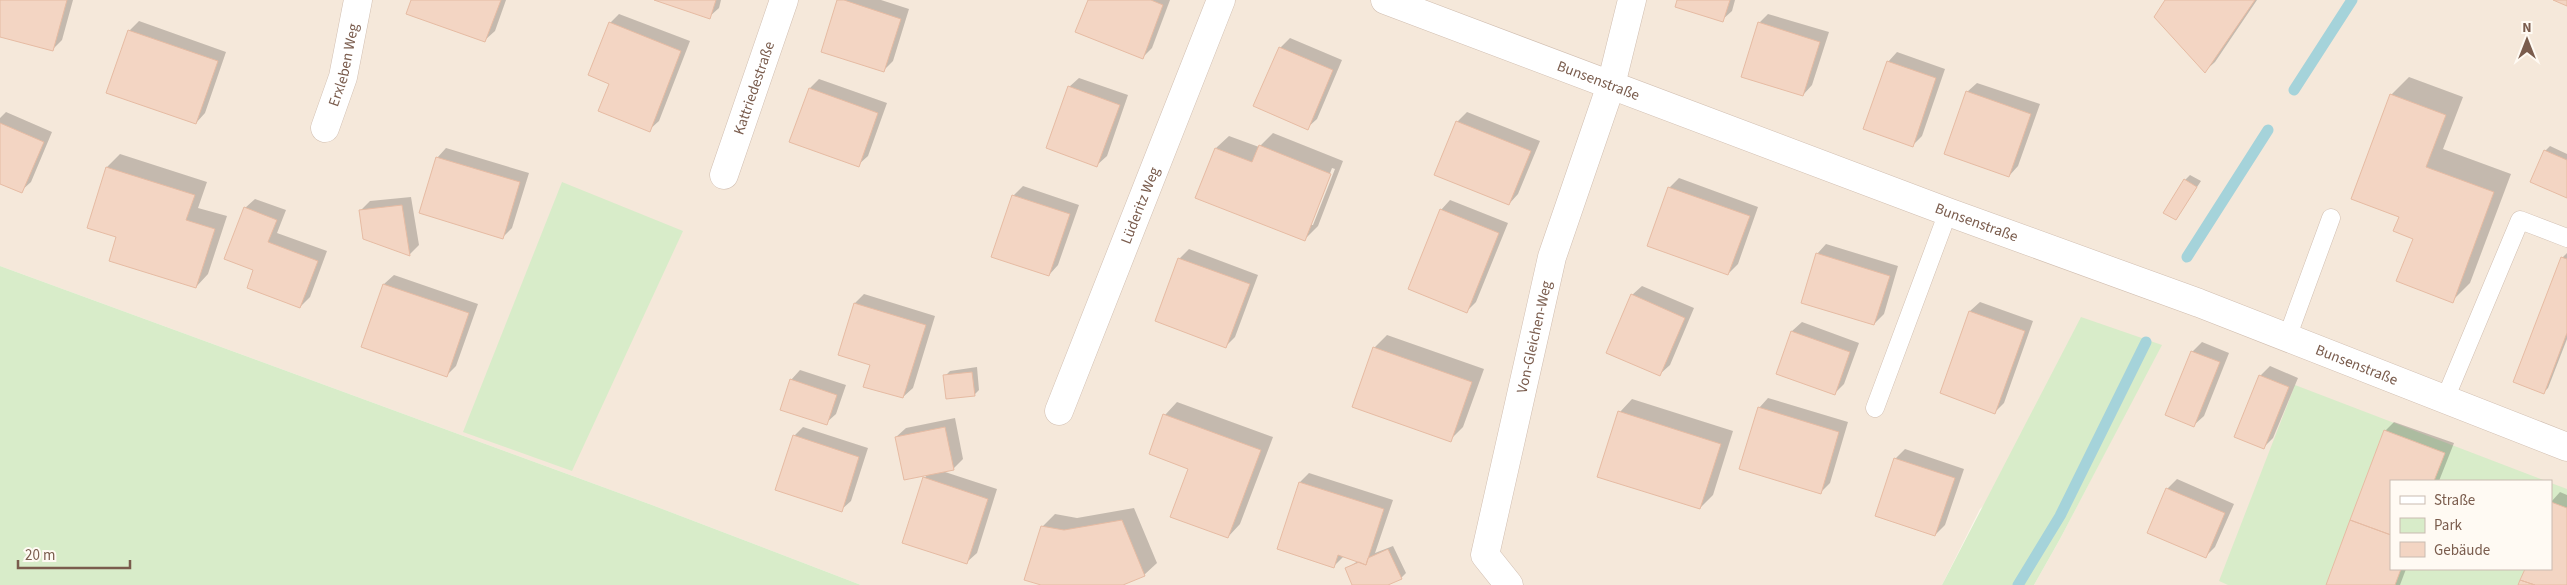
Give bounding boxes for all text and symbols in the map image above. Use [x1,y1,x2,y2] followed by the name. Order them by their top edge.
[2502,15,2552,65] north arrow
[2522,18,2532,38] text: N
[323,21,364,109] street label: Erxleben Weg
[729,39,780,138] street label: Kattriedestraße
[1554,56,1643,106] street label: Bunsenstraße
[1116,164,1165,247] street label: Lüderitz Weg
[1932,198,2021,247] street label: Bunsenstraße
[1512,278,1557,395] street label: Von-Gleichen-Weg
[2312,340,2401,391] street label: Bunsenstraße
[2390,480,2552,570] legend
[2434,490,2475,511] text: Straße
[2434,515,2463,536] text: Park
[18,538,130,570] scale bar
[2434,540,2490,561] text: Gebäude
[25,545,55,566] text: 20 m

